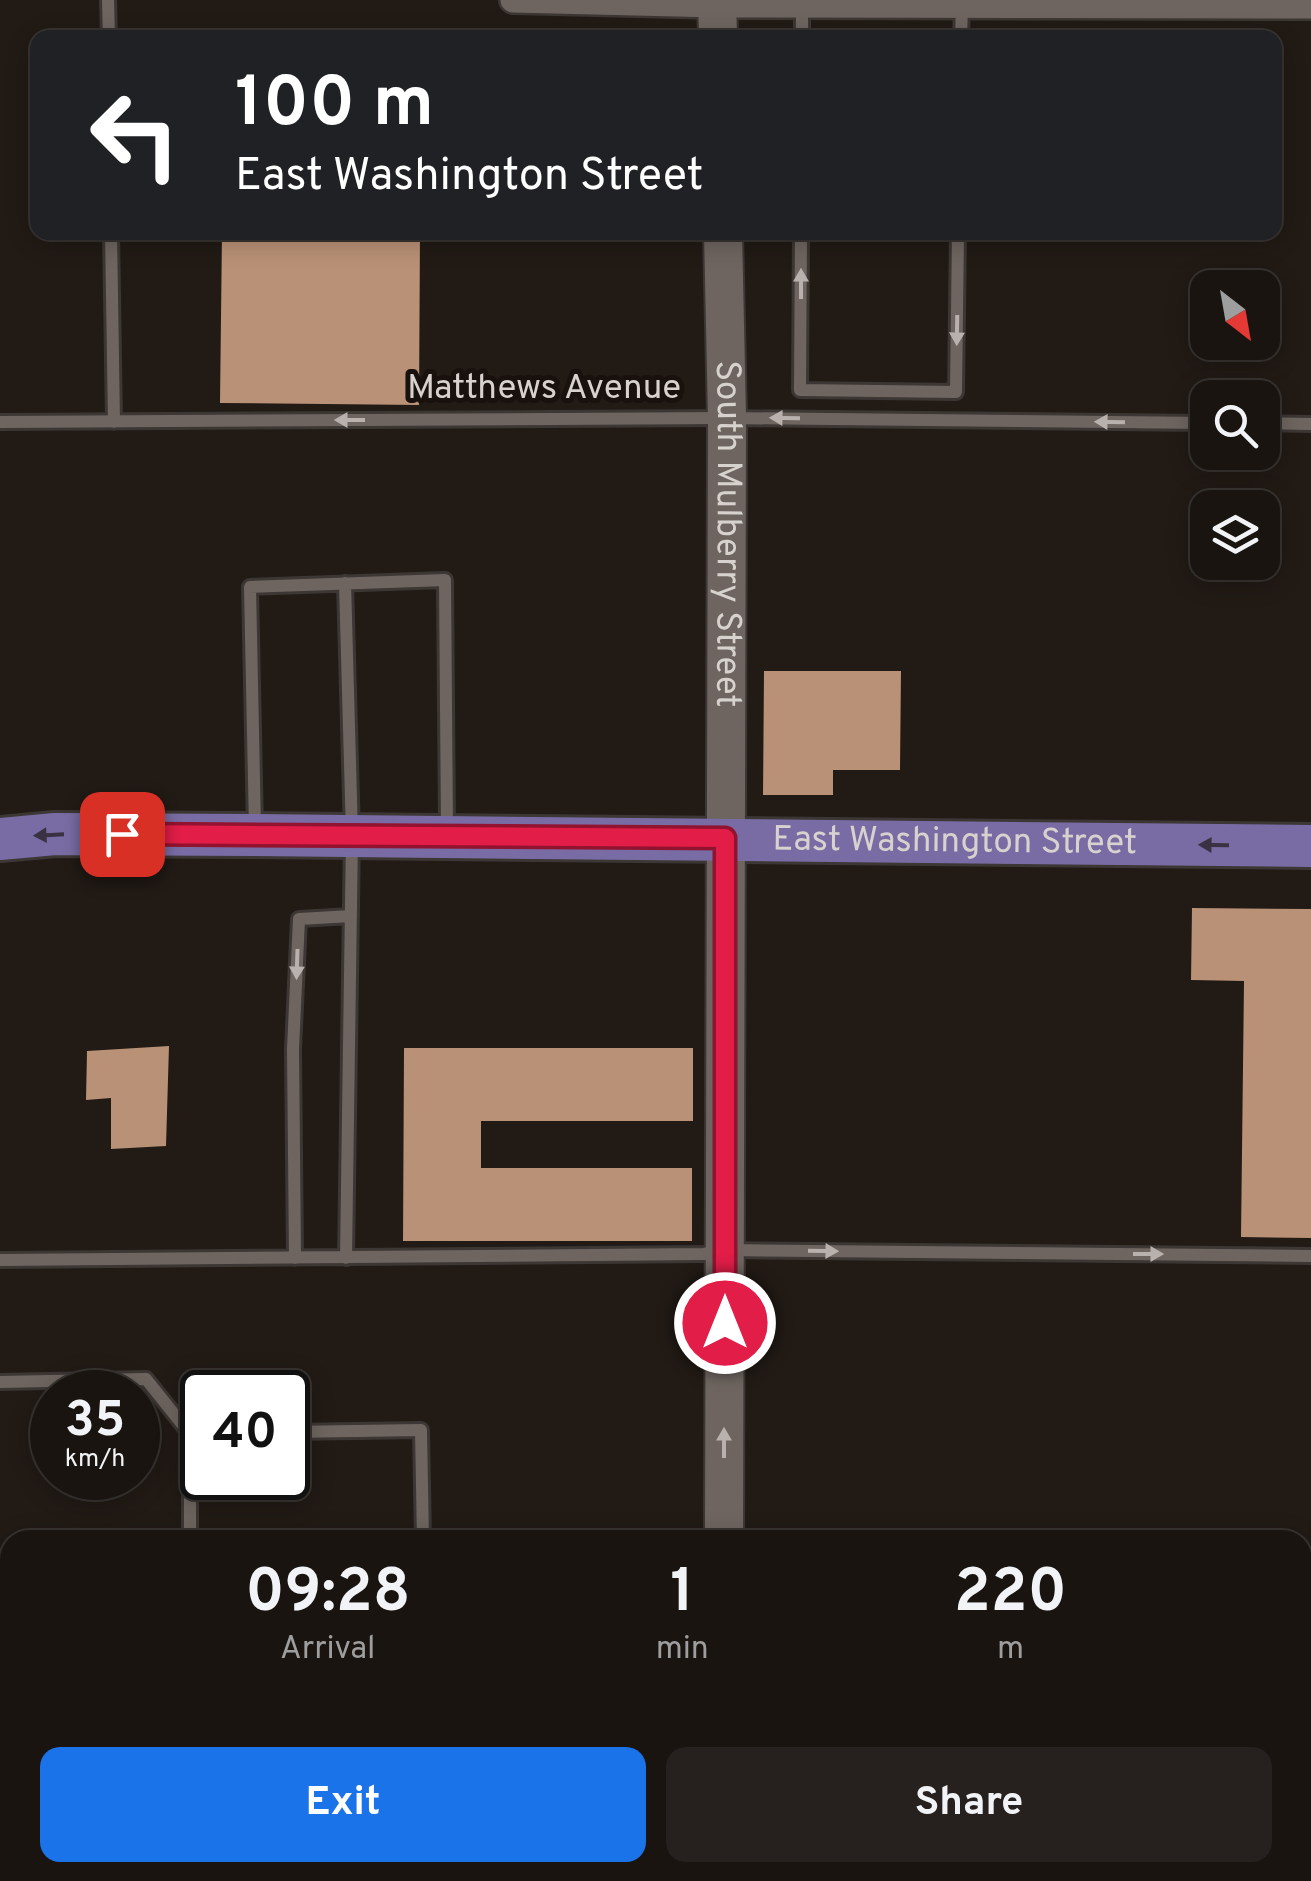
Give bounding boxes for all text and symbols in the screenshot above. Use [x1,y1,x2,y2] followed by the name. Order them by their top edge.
[235,62,434,151] text: 100 m
[70,70,200,200] icon: left
[235,149,704,206] text: East Washington Street
[793,267,809,299] one-way arrow
[1190,270,1280,360] north arrow
[1190,270,1280,580] map controls
[949,314,965,346] one-way arrow
[704,360,749,708] street label: South Mulberry Street
[407,367,681,411] street label: Matthews Avenue
[1190,380,1280,470] button: search
[769,410,801,426] one-way arrow
[333,412,365,428] one-way arrow
[1094,414,1126,430] one-way arrow
[1190,490,1280,580] button: layers
[80,792,165,877] pin
[95,807,150,862] icon: arrive
[772,818,1137,866] street label: East Washington Street
[32,827,64,843] one-way arrow
[1197,836,1229,852] one-way arrow
[289,948,305,980] one-way arrow
[807,1243,839,1259] one-way arrow
[1132,1247,1164,1263] one-way arrow
[673,1271,777,1375] position arrow
[180,1370,310,1500] speed limit sign: 40
[65,1391,125,1454] text: 35
[717,1426,733,1458] one-way arrow
[65,1444,125,1476] text: km/h
[245,1557,410,1633] text: 09:28
[670,1557,694,1633] text: 1
[954,1557,1067,1633] text: 220
[280,1630,376,1670] text: Arrival
[656,1630,709,1670] text: min
[997,1630,1024,1670] text: m
[40,1747,646,1862] button: Exit
[666,1747,1272,1862] button: Share

